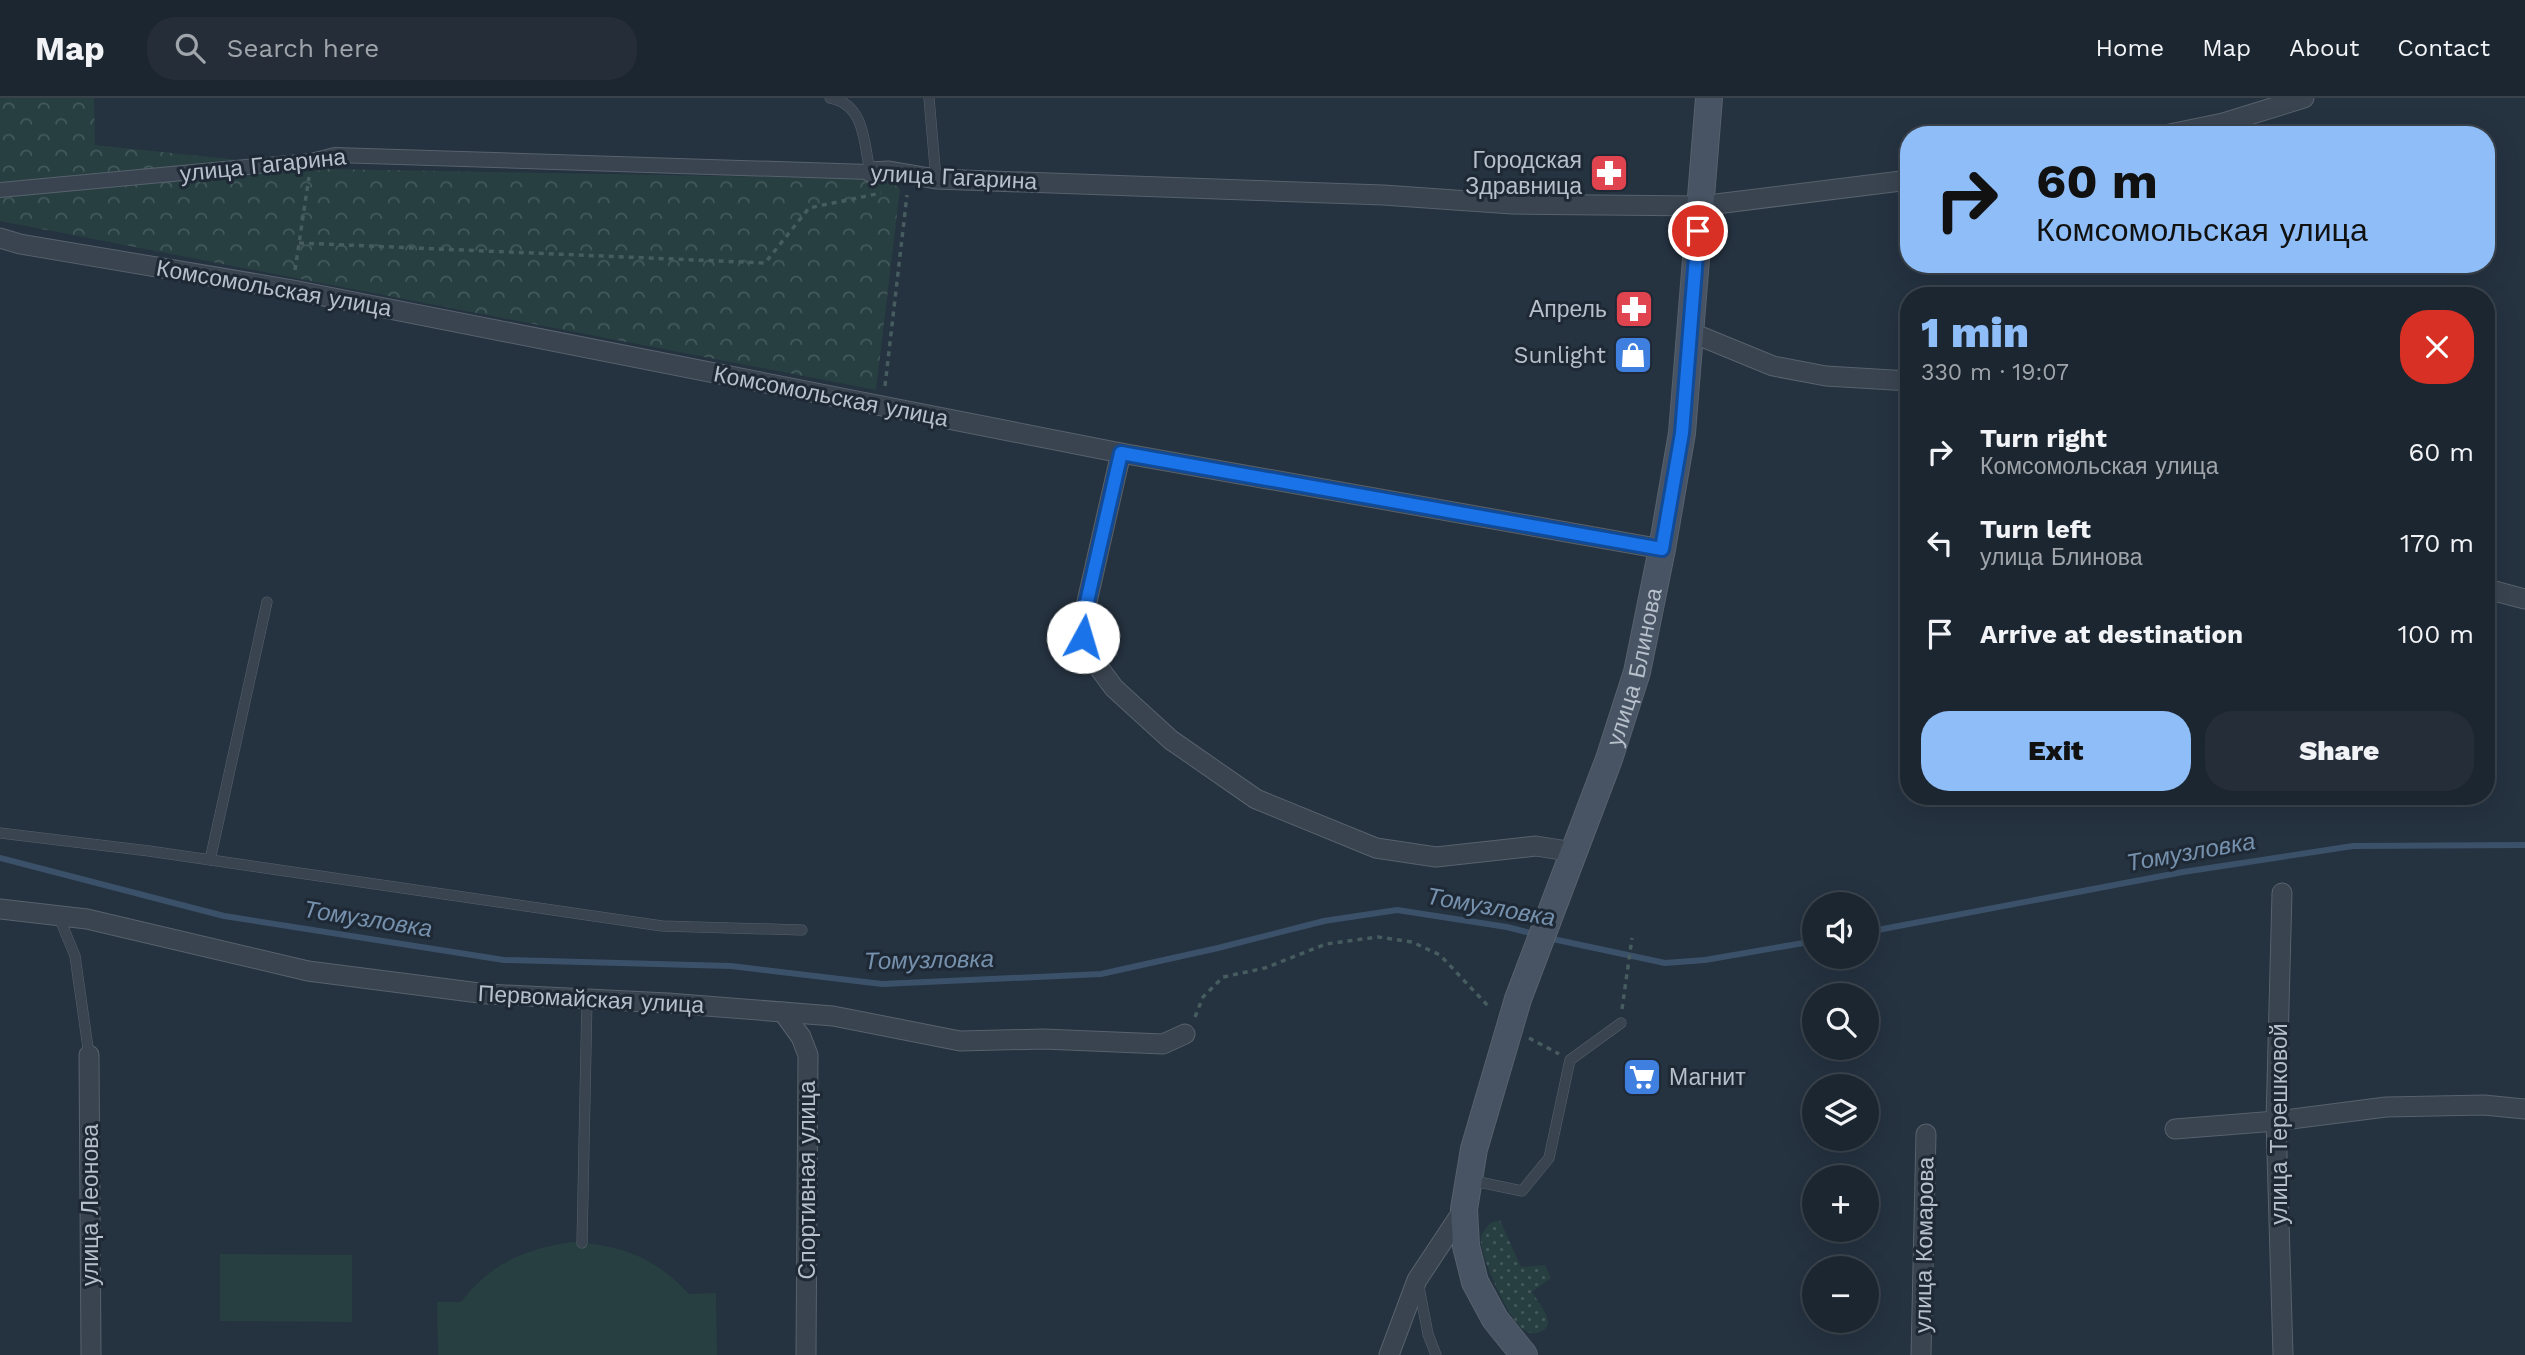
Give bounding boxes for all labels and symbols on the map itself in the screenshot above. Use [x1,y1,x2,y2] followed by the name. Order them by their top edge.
[179,143,348,188] street label: улица Гагарина
[1465,147,1582,200] place label: Городская Здравница
[1588,152,1630,194] pharmacy icon: Городская Здравница
[870,160,1038,195] street label: улица Гагарина
[1668,201,1728,261] pin
[154,254,394,323] street label: Комсомольская улица
[1613,288,1655,330] pharmacy icon: Апрель
[1529,296,1607,323] place label: Апрель
[1612,334,1654,376] shop icon: Sunlight
[1514,342,1606,369] place label: Sunlight
[711,360,951,433] street label: Комсомольская улица
[1601,585,1668,750] street label: улица Блинова
[1046,600,1120,674] position arrow
[2124,827,2258,877] water label: Томузловка
[1424,882,1558,932] water label: Томузловка
[302,895,434,943] water label: Томузловка
[864,945,994,975] water label: Томузловка
[477,980,705,1019] street label: Первомайская улица
[2266,1023,2293,1225] street label: улица Терешковой
[1621,1056,1663,1098] supermarket icon: Магнит
[1669,1064,1746,1091] place label: Магнит
[794,1080,821,1279] street label: Спортивная улица
[77,1124,104,1286] street label: улица Леонова
[1909,1156,1940,1333] street label: улица Комарова

